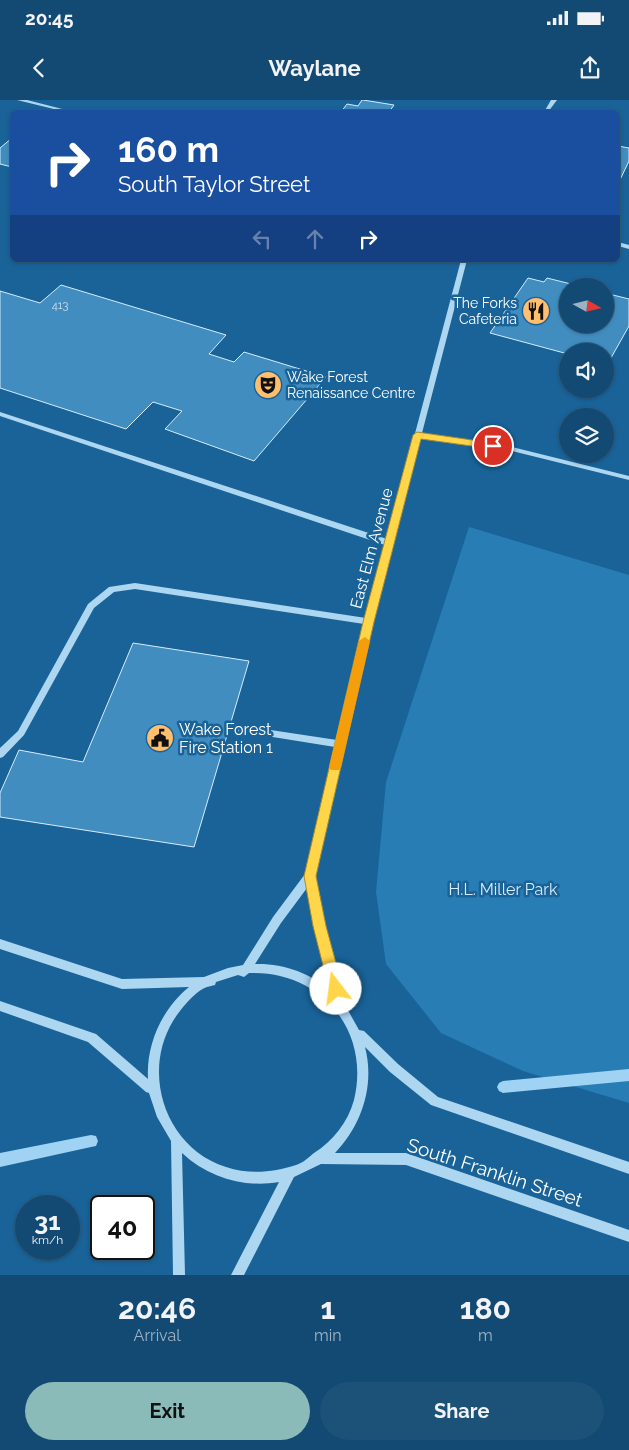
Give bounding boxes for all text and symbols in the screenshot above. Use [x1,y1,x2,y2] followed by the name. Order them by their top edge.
[25,7,73,29] text: 20:45
[25,54,53,82] icon: back
[576,54,604,82] icon: share
[268,55,361,81] text: Waylane
[118,129,219,170] text: 160 m
[35,130,100,195] icon: right
[118,171,310,197] text: South Taylor Street
[248,225,276,253] icon: left
[301,225,329,253] icon: ahead
[354,225,382,253] icon: right
[559,278,614,332] north arrow
[559,278,614,463] map controls
[453,295,517,327] place label: The Forks Cafeteria
[521,296,551,326] restaurant icon: The Forks Cafeteria
[52,299,68,312] house number: 413
[559,343,614,398] button: sound
[287,369,415,401] place label: Wake Forest Renaissance Centre
[253,370,283,400] theatre icon: Wake Forest Renaissance Centre
[559,408,614,463] button: layers
[472,425,514,467] pin
[479,432,507,460] icon: arrive
[346,486,397,611] street label: East Elm Avenue
[179,720,273,757] place label: Wake Forest Fire Station 1
[145,723,175,753] public building icon: Wake Forest Fire Station 1
[449,880,558,899] park label: H.L. Miller Park
[309,962,361,1014] position arrow
[405,1133,586,1211] street label: South Franklin Street
[90,1195,155,1260] speed limit sign: 40
[34,1206,61,1236] text: 31
[32,1233,63,1247] text: km/h
[118,1291,196,1326] text: 20:46
[320,1291,335,1326] text: 1
[460,1291,511,1326] text: 180
[134,1326,181,1345] text: Arrival
[314,1326,342,1345] text: min
[478,1326,493,1345] text: m
[25,1382,310,1440] button: Exit
[320,1382,604,1440] button: Share

